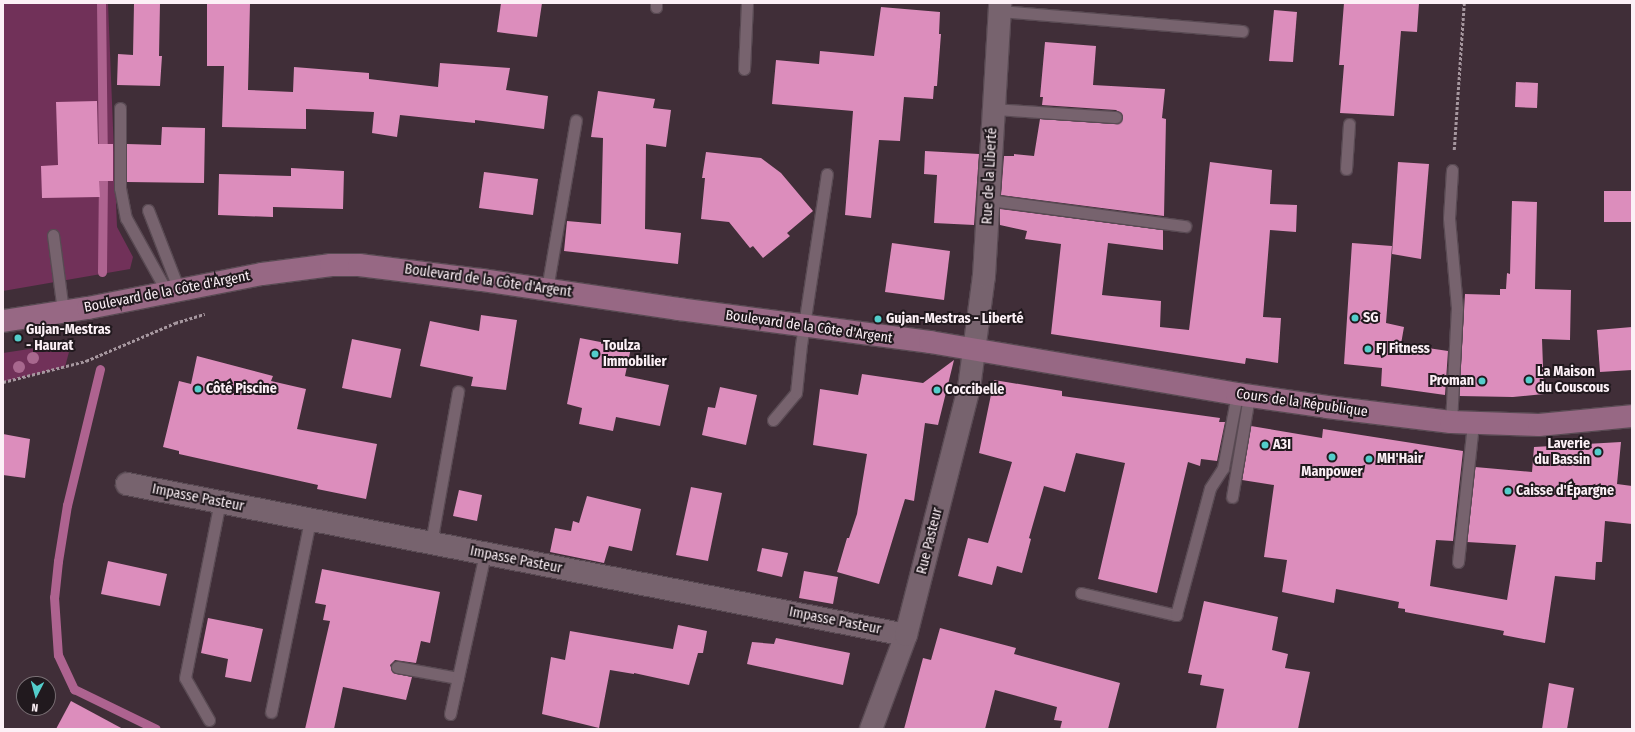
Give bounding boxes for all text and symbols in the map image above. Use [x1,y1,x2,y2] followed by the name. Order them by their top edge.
[979,127,1001,225] street label: Rue de la Liberté
[403,261,573,301] street label: Boulevard de la Côte d'Argent
[83,268,251,316] street label: Boulevard de la Côte d'Argent
[724,307,894,347] street label: Boulevard de la Côte d'Argent
[1363,310,1379,326] place label: SG
[886,311,1023,327] place label: Gujan-Mestras - Liberté
[1350,313,1360,323] marker: SG
[873,314,883,324] marker: Gujan-Mestras - Liberté
[26,322,111,354] place label: Gujan-Mestras - Haurat
[13,333,23,343] marker: Gujan-Mestras - Haurat
[603,338,667,370] place label: Toulza Immobilier
[1376,341,1430,357] place label: FJ Fitness
[1363,344,1373,354] marker: FJ Fitness
[590,349,600,359] marker: Toulza Immobilier
[1537,364,1609,396] place label: La Maison du Couscous
[1429,373,1474,389] place label: Proman
[1524,375,1534,385] marker: La Maison du Couscous
[1477,376,1487,386] marker: Proman
[206,381,277,397] place label: Côté Piscine
[945,382,1004,398] place label: Coccibelle
[193,384,203,394] marker: Côté Piscine
[932,385,942,395] marker: Coccibelle
[1235,385,1369,421] street label: Cours de la République
[1534,436,1590,468] place label: Laverie du Bassin
[1273,437,1291,453] place label: A3I
[1260,440,1270,450] marker: A3I
[1593,447,1603,457] marker: Laverie du Bassin
[1377,451,1423,467] place label: MH'Hair
[1327,452,1337,462] marker: Manpower
[1364,454,1374,464] marker: MH'Hair
[1301,464,1363,480] place label: Manpower
[151,481,245,515] street label: Impasse Pasteur
[1516,483,1614,499] place label: Caisse d'Épargne
[1503,486,1513,496] marker: Caisse d'Épargne
[914,506,946,576] street label: Rue Pasteur
[469,543,563,577] street label: Impasse Pasteur
[788,604,882,638] street label: Impasse Pasteur
[16,676,56,716] north arrow
[31,701,39,714] text: N

